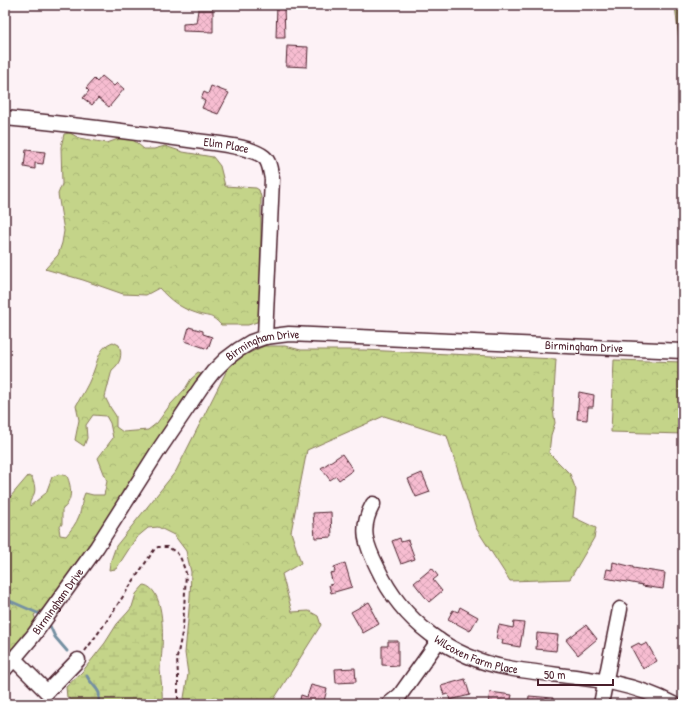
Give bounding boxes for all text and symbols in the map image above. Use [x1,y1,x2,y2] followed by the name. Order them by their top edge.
[203,133,251,157] street label: Elim Place
[222,325,300,365] street label: Birmingham Drive
[545,336,624,356] street label: Birmingham Drive
[28,564,87,638] street label: Birmingham Drive
[431,630,519,678] street label: Wilcoxen Farm Place
[538,661,613,687] scale bar
[544,666,565,683] text: 50 m

